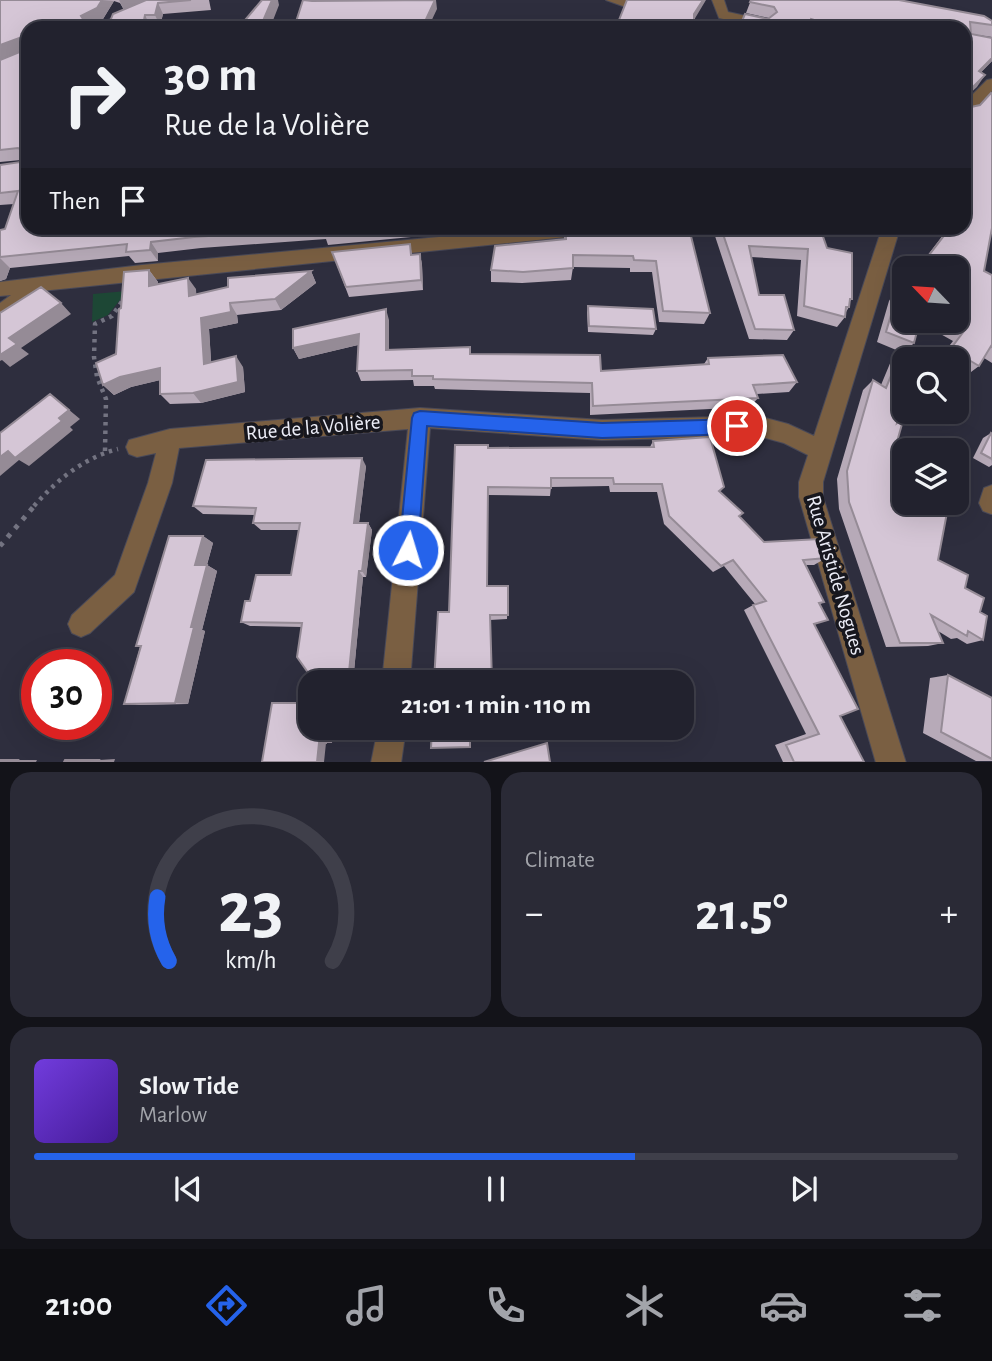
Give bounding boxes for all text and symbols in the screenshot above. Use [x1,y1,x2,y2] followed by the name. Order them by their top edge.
[49,49,140,140] icon: right
[164,51,258,100] text: 30 m
[164,109,370,141] text: Rue de la Volière
[114,182,152,220] icon: arrive
[49,188,100,214] text: Then
[892,256,970,332] north arrow
[892,256,969,515] map controls
[892,347,969,424] button: search
[707,396,767,456] pin
[718,407,756,445] icon: arrive
[245,411,381,444] street label: Rue de la Volière
[892,438,969,515] button: layers
[803,493,868,657] street label: Rue Aristide Nogues
[371,513,445,587] position arrow
[21,649,112,740] speed limit sign: 30
[401,692,591,718] text: 21:01 · 1 min · 110 m
[525,849,595,872] text: Climate
[218,873,283,946] text: 23
[695,887,788,939] text: 21.5°
[525,895,543,933] text: −
[940,895,958,933] text: +
[225,947,276,972] text: km/h
[139,1073,239,1099] text: Slow Tide
[139,1104,207,1127] text: Marlow
[169,1170,207,1208] icon: previous
[477,1170,515,1208] icon: pause
[785,1170,823,1208] icon: next
[202,1281,251,1330] icon: directions
[342,1281,391,1330] icon: music
[481,1281,530,1330] icon: phone
[620,1281,669,1330] icon: climate
[759,1281,808,1330] icon: car
[898,1281,947,1330] icon: filters
[45,1289,112,1321] text: 21:00

